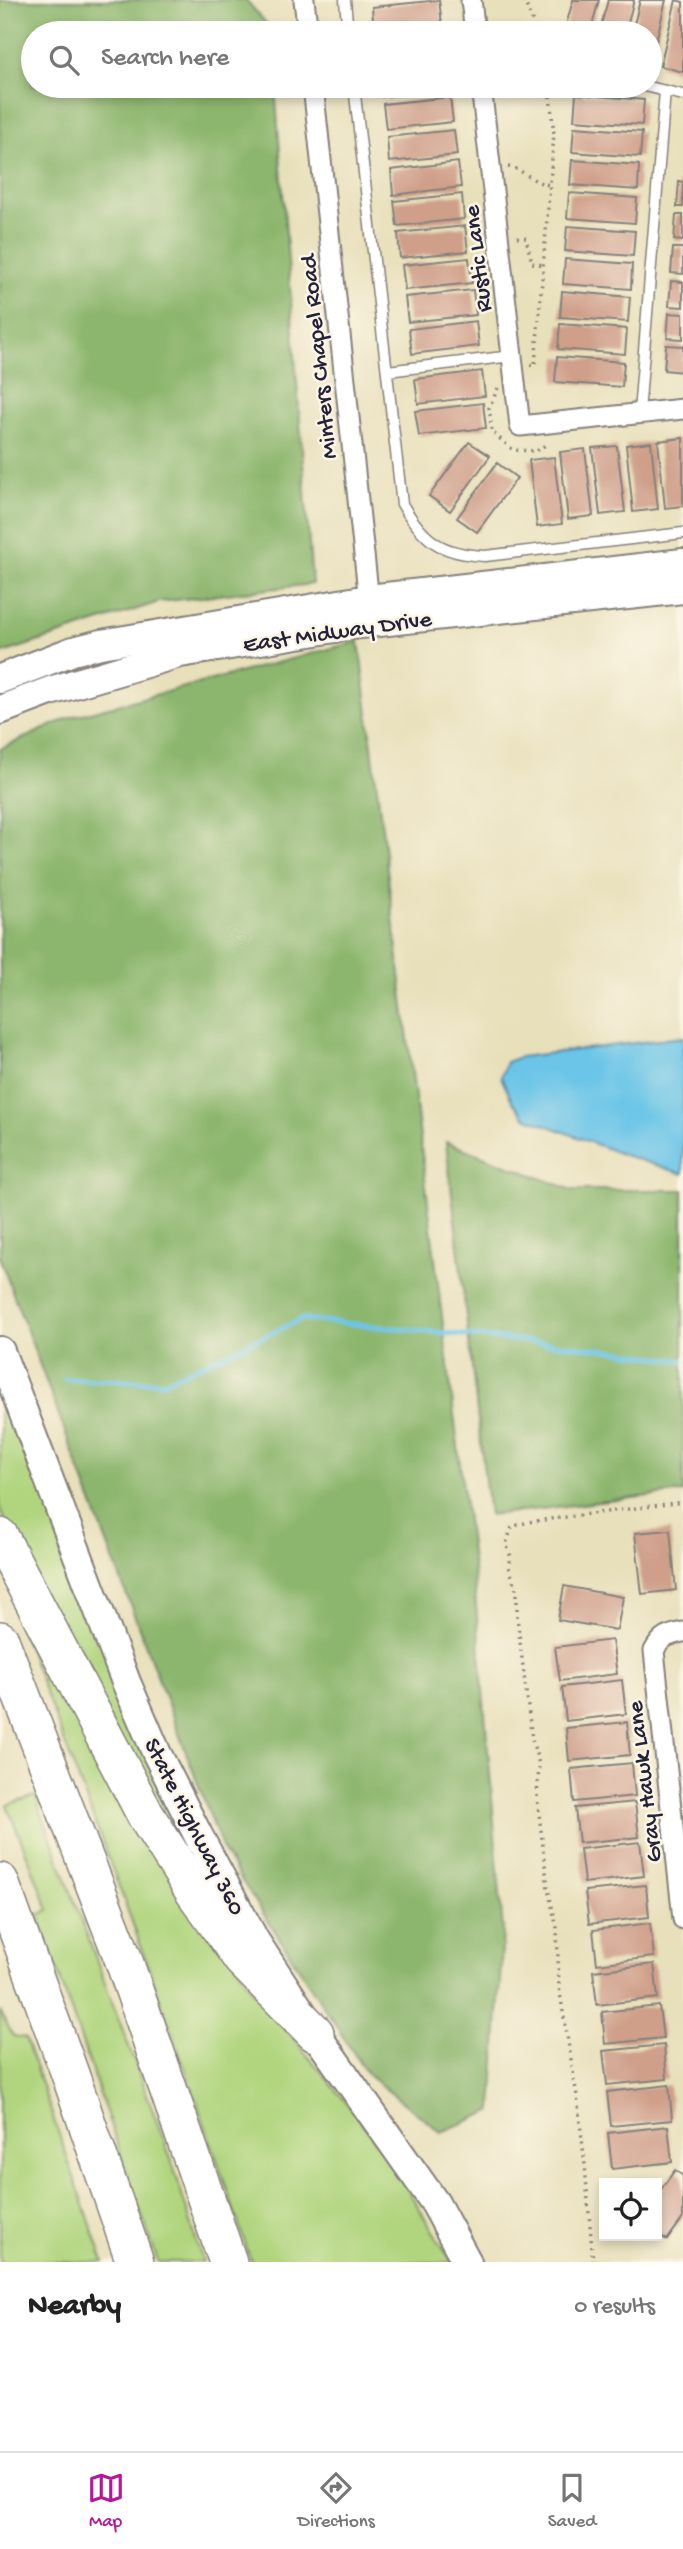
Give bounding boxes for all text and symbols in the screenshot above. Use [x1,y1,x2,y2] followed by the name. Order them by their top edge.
[21,21,662,98] search box
[45,41,83,79] icon: search
[101,44,229,75] text: Search here
[458,203,500,314] street label: Rustic Lane
[295,251,346,460] street label: Minters Chapel Road
[241,606,434,661] street label: East Midway Drive
[622,1699,671,1864] street label: Gray Hawk Lane
[136,1734,250,1921] street label: State Highway 360
[599,2178,662,2241] map controls
[599,2178,662,2241] button: locate
[28,2290,121,2325] text: Nearby
[574,2294,655,2321] text: 0 results
[87,2469,125,2534] tab: Map
[298,2469,375,2534] tab: Directions
[548,2469,596,2534] tab: Saved

